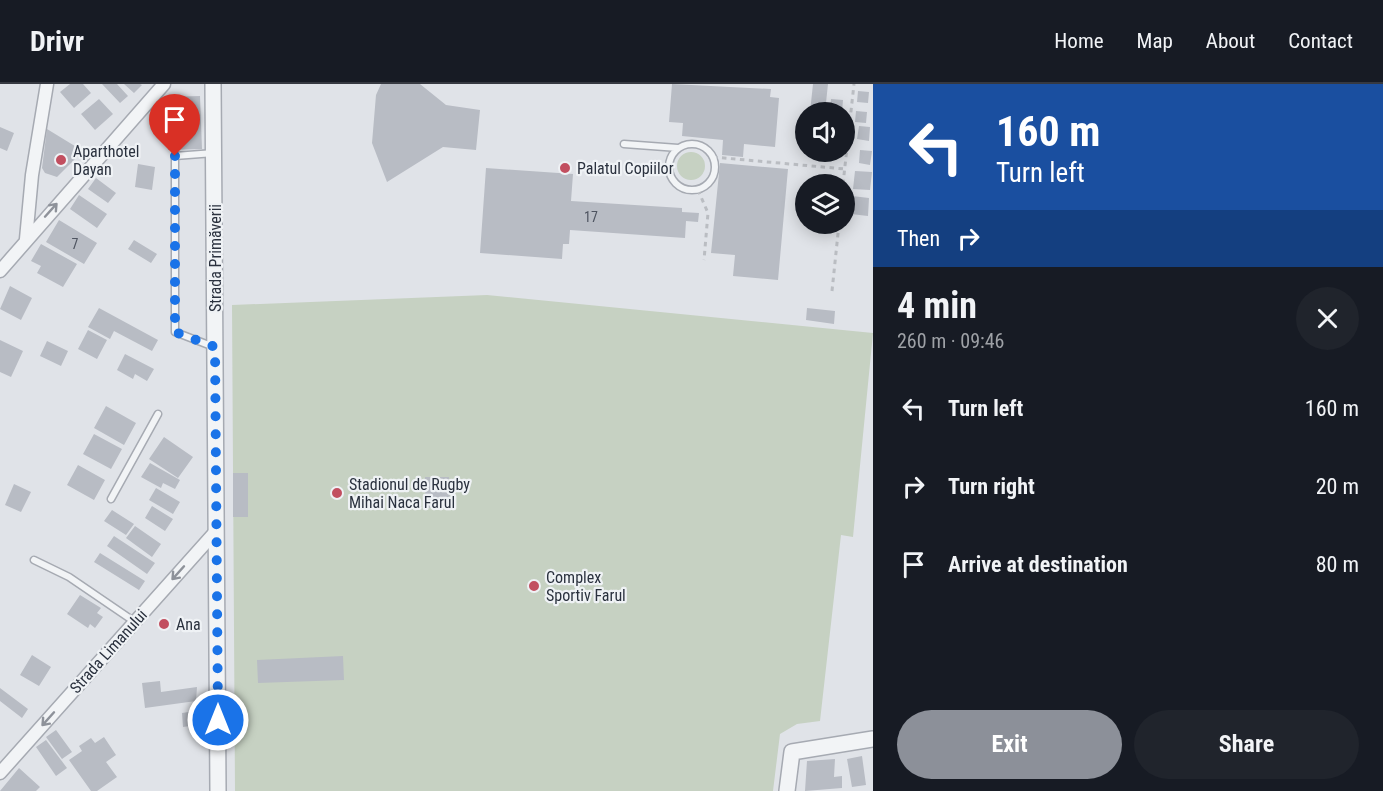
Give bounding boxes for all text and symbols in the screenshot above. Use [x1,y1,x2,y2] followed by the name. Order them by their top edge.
[30,25,84,58] text: Drivr
[1054,29,1104,53] text: Home
[1137,29,1173,53] text: Map
[1206,29,1255,53] text: About
[1288,29,1353,53] text: Contact
[149,94,200,156] pin
[795,102,855,234] map controls
[795,102,855,162] button: sound
[158,103,191,136] icon: arrive
[996,107,1101,156] text: 160 m
[897,108,975,186] icon: left
[73,142,139,179] place label: Aparthotel Dayan
[54,153,68,167] marker: Aparthotel Dayan
[996,157,1085,189] text: Turn left
[577,159,674,178] place label: Palatul Copiilor
[558,161,572,175] marker: Palatul Copiilor
[795,174,855,234] button: layers
[44,203,58,218] one-way arrow
[206,204,225,312] street label: Strada Primăverii
[584,209,598,225] house number: 17
[952,222,985,255] icon: right
[897,226,940,251] text: Then
[72,236,79,252] house number: 7
[897,285,977,327] text: 4 min
[1296,287,1359,350] button: close
[897,329,1004,353] text: 260 m · 09:46
[897,392,930,425] icon: left
[948,396,1023,421] text: Turn left
[1305,396,1359,421] text: 160 m
[897,470,930,503] icon: right
[948,474,1035,499] text: Turn right
[1316,474,1359,499] text: 20 m
[349,475,470,512] place label: Stadionul de Rugby Mihai Naca Farul
[330,486,344,500] marker: Stadionul de Rugby Mihai Naca Farul
[897,548,930,581] icon: arrive
[948,552,1128,577] text: Arrive at destination
[1316,552,1359,577] text: 80 m
[171,566,185,581] one-way arrow
[546,568,626,605] place label: Complex Sportiv Farul
[527,579,541,593] marker: Complex Sportiv Farul
[66,606,151,697] street label: Strada Limanului
[176,615,201,634] place label: Ana
[157,617,171,631] marker: Ana
[186,688,250,752] position arrow
[897,710,1122,779] button: Exit
[1134,710,1359,779] button: Share
[41,711,55,726] one-way arrow

